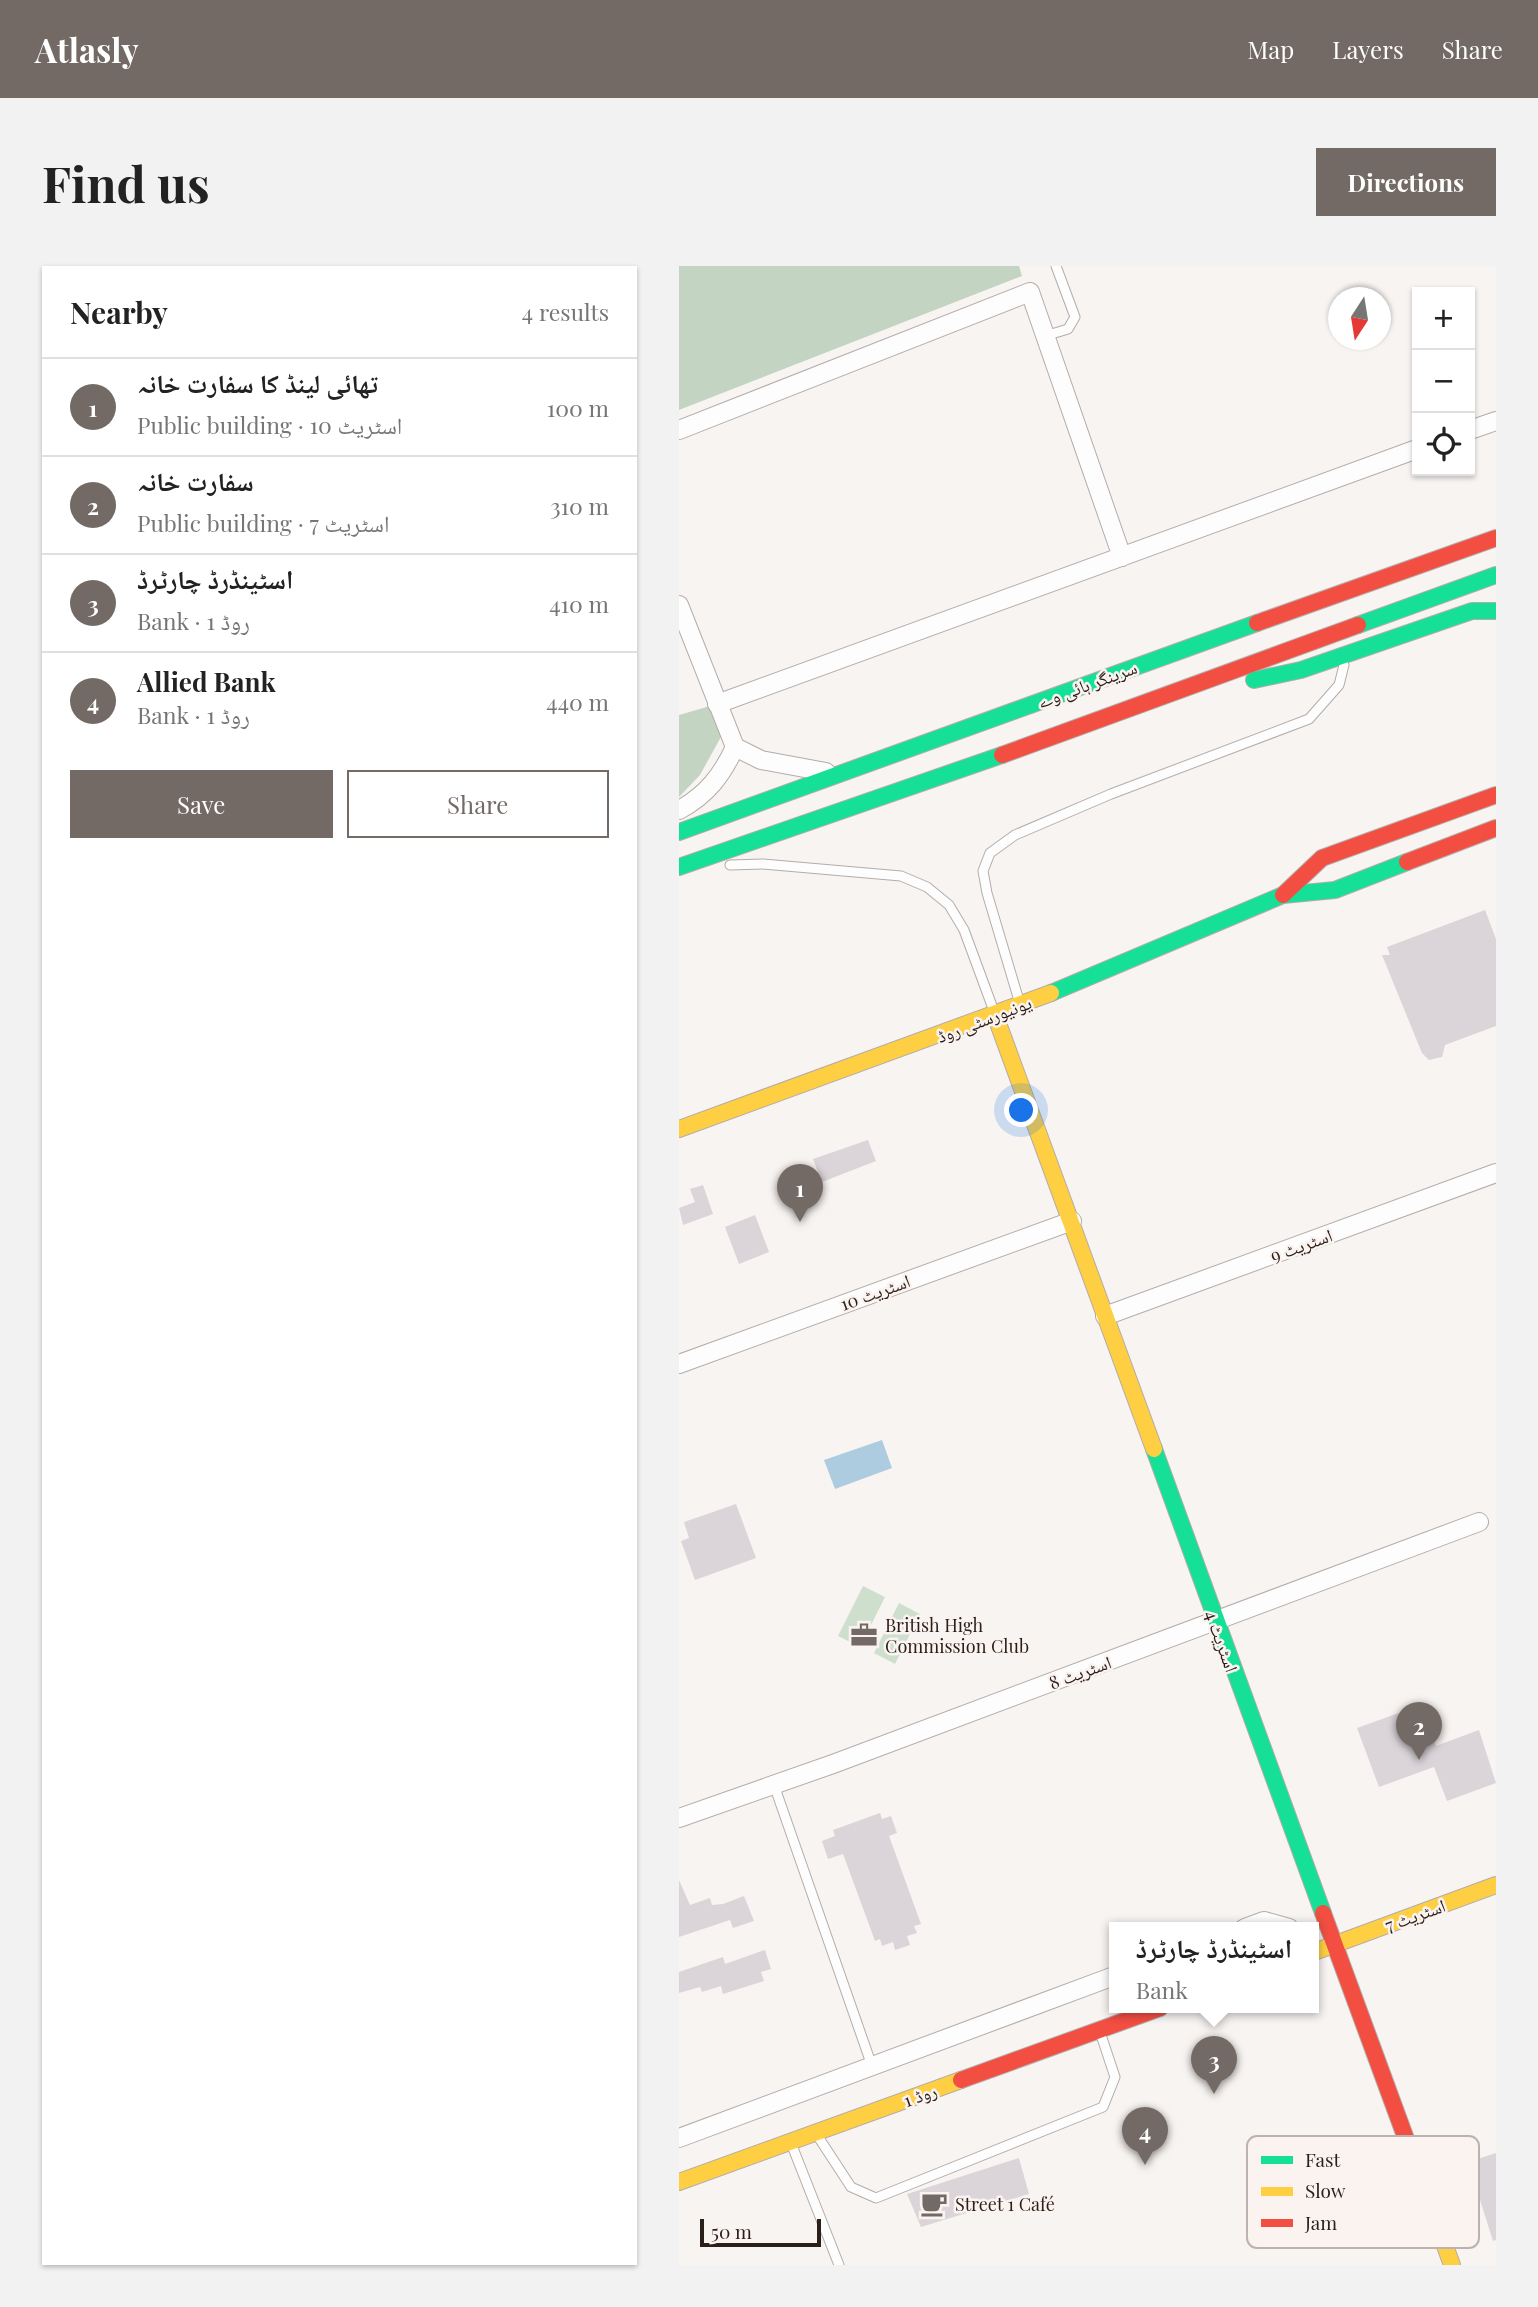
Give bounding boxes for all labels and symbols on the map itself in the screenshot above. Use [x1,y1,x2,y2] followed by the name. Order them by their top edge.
[1328,287,1391,350] north arrow
[1034,655,1140,713] street label: سرینگر ہائی وے
[933,990,1035,1048] street label: یونیورسٹی روڈ
[1004,1093,1038,1127] your location
[777,1164,823,1222] pin: 1
[1267,1223,1335,1267] street label: اسٹریٹ 9
[837,1268,913,1316] street label: اسٹریٹ 10
[1200,1607,1244,1675] street label: اسٹریٹ 4
[885,1613,1029,1658] place label: British High Commission Club
[849,1620,879,1650] office icon: British High Commission Club
[1046,1650,1114,1694] street label: اسٹریٹ 8
[1396,1702,1442,1760] pin: 2
[1382,1893,1448,1937] street label: اسٹریٹ 7
[1191,2036,1237,2094] pin: 3
[900,2078,940,2112] street label: روڈ 1
[1122,2107,1168,2165] pin: 4
[1247,2136,1479,2248] legend
[1305,2146,1341,2172] text: Fast
[1305,2177,1346,2203] text: Slow
[919,2189,949,2219] cafe icon: Street 1 Café
[955,2192,1055,2216] place label: Street 1 Café
[1304,2209,1337,2235] text: Jam
[700,2216,821,2248] scale bar

